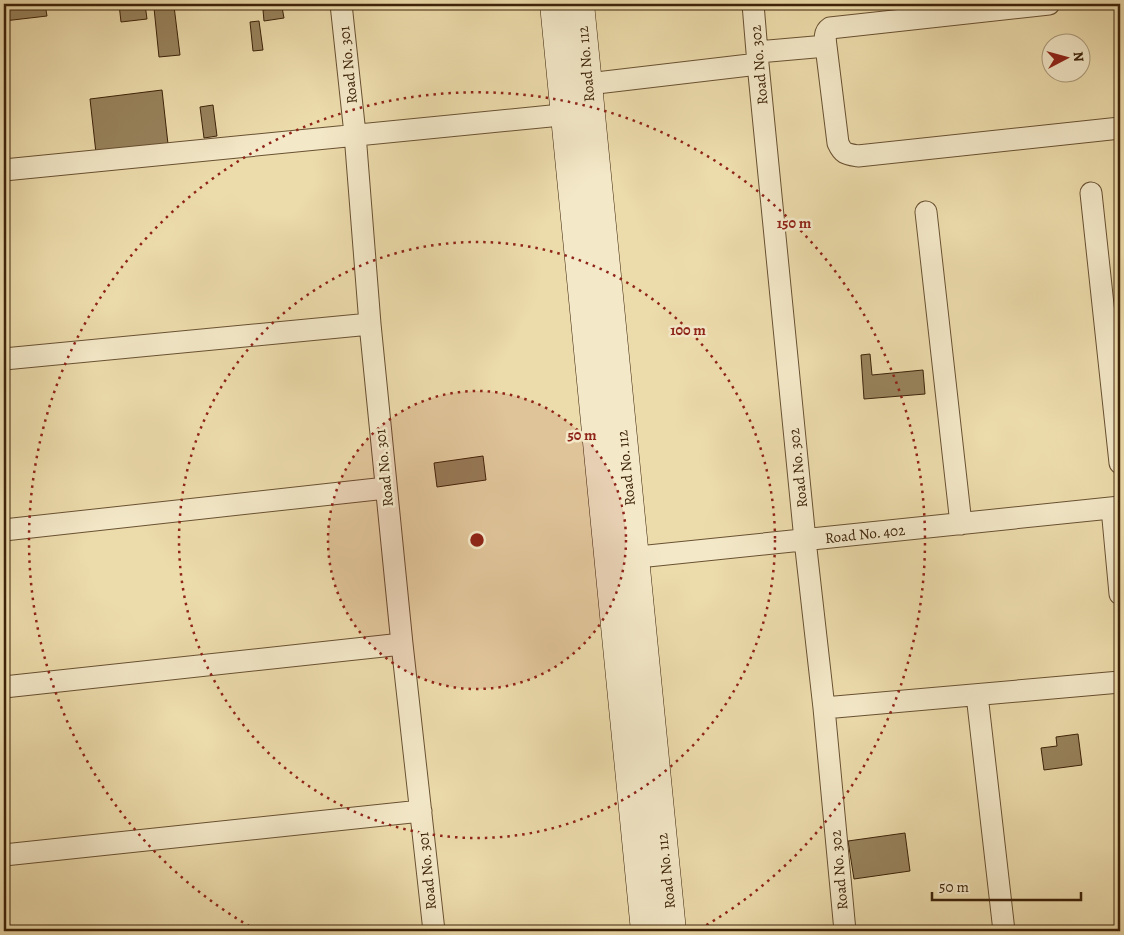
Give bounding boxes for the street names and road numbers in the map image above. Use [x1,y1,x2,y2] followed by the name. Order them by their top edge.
[746,24,772,106] street label: Road No. 302
[334,25,362,105] street label: Road No. 301
[573,25,599,103] street label: Road No. 112
[784,427,812,509] street label: Road No. 302
[370,428,398,508] street label: Road No. 301
[612,429,640,507] street label: Road No. 112
[824,520,906,548] street label: Road No. 402
[826,829,852,911] street label: Road No. 302
[413,831,441,911] street label: Road No. 301
[652,832,680,910] street label: Road No. 112

